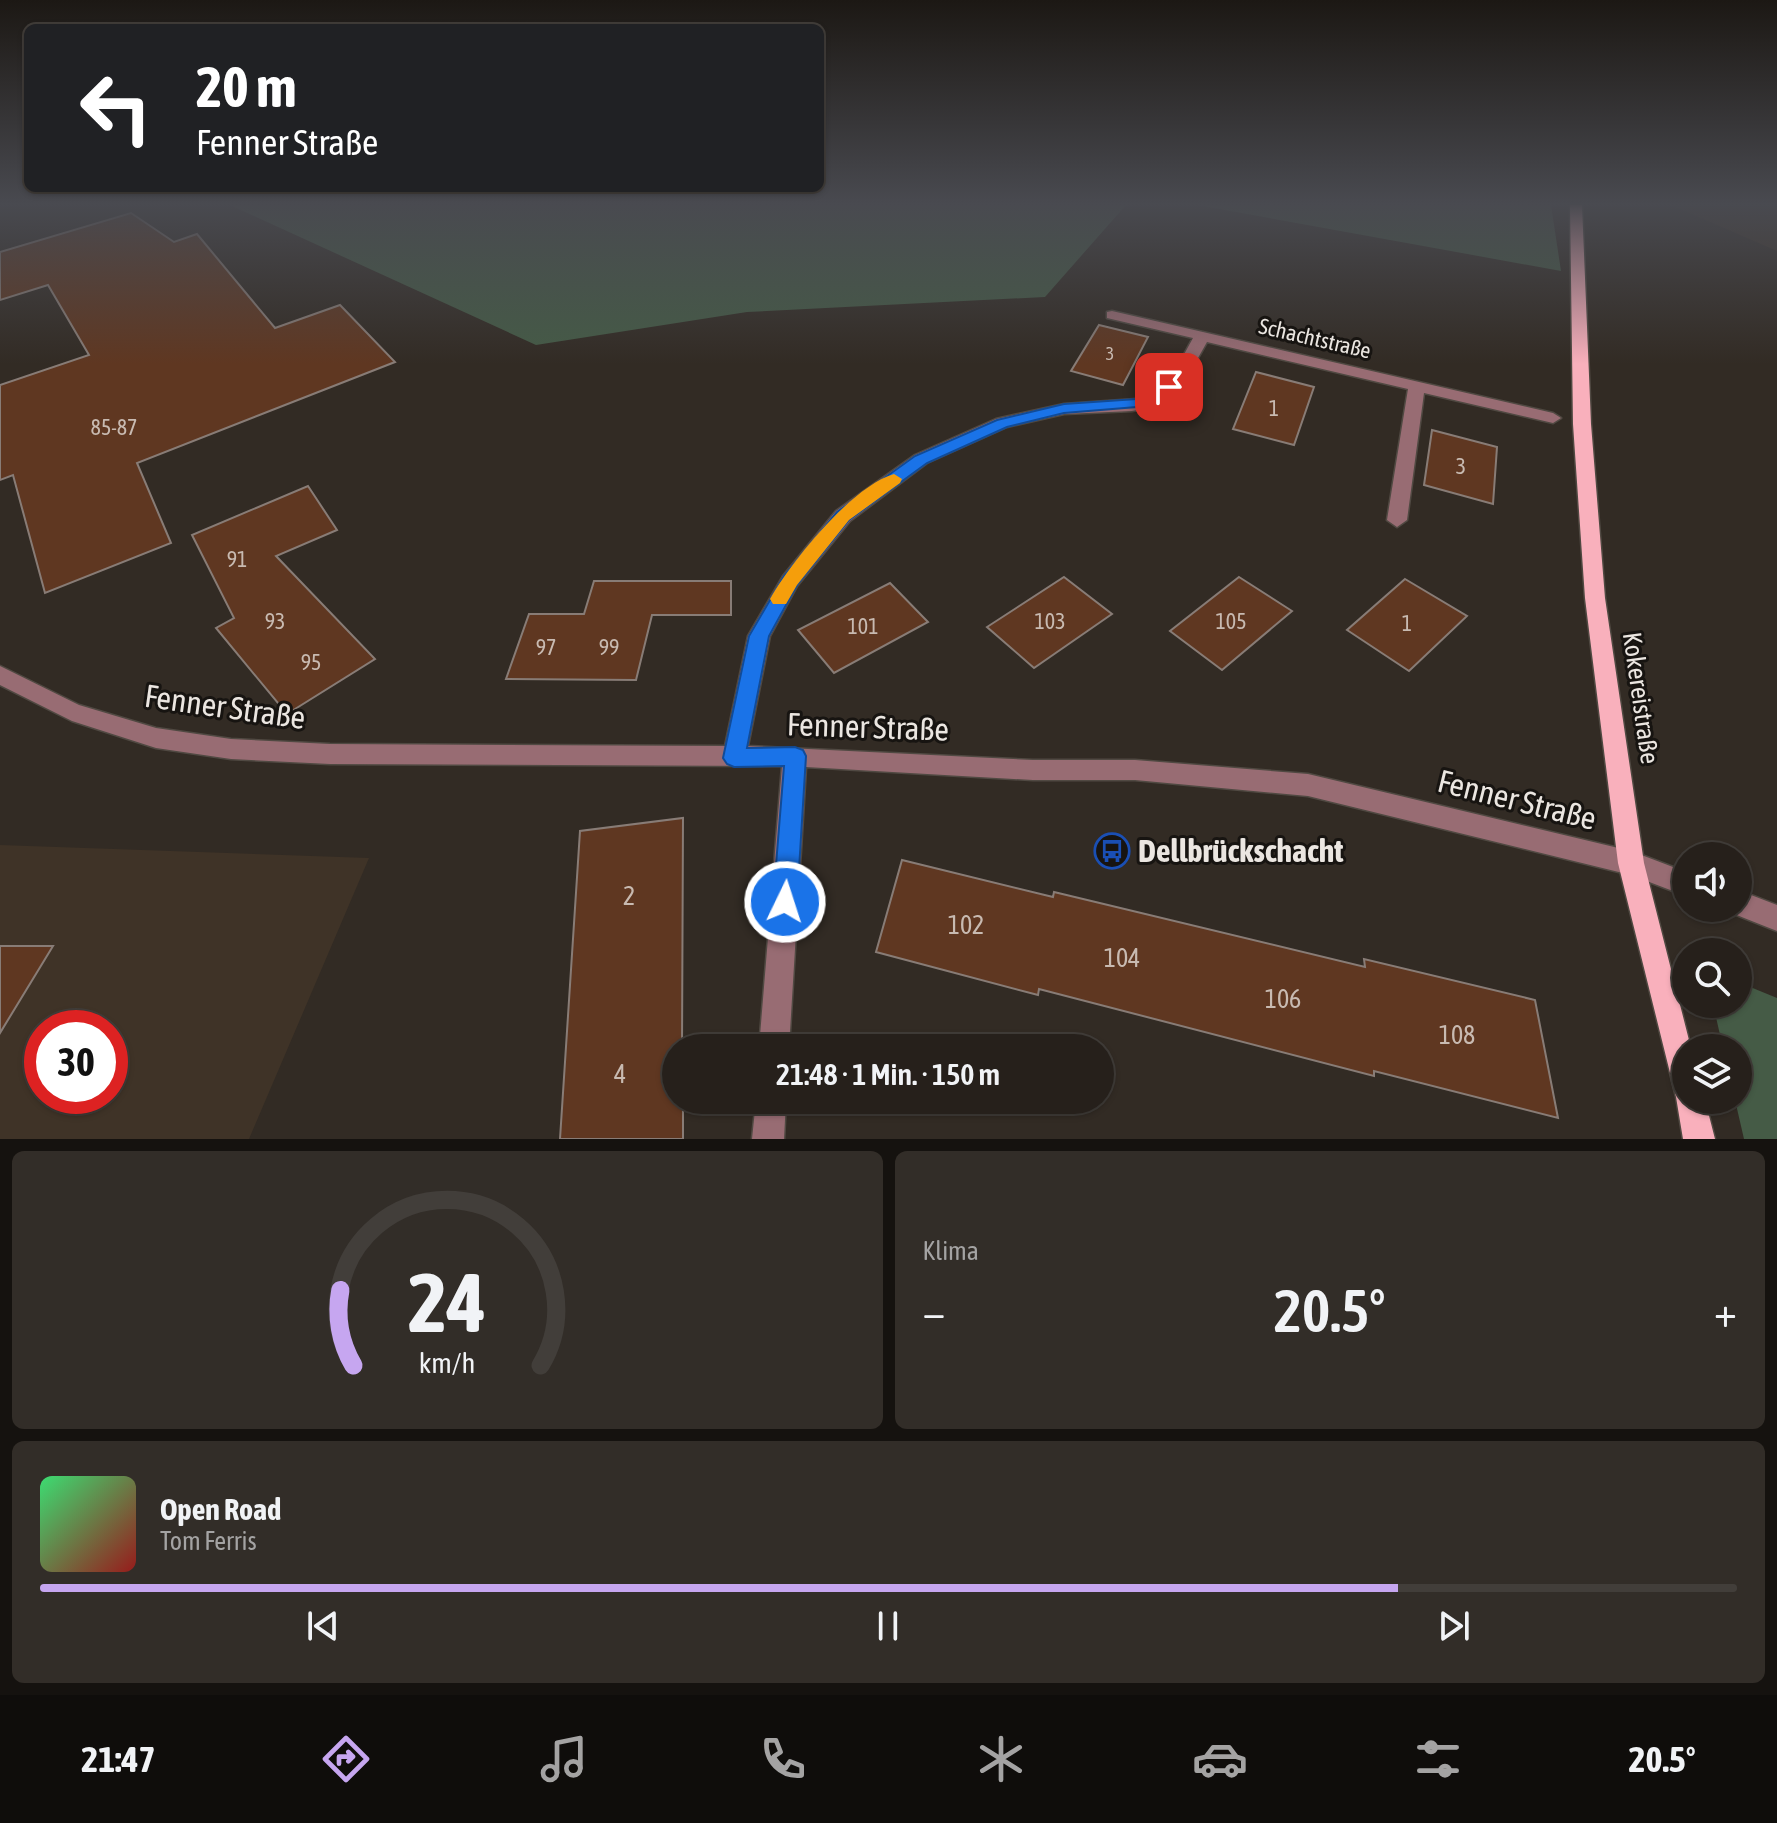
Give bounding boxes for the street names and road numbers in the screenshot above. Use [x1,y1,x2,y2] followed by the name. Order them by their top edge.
[1256,312,1374,364] street label: Schachtstraße
[1617,630,1665,766] street label: Kokereistraße
[142,677,308,736] street label: Fenner Straße
[786,705,950,748] street label: Fenner Straße
[1434,762,1600,837] street label: Fenner Straße

